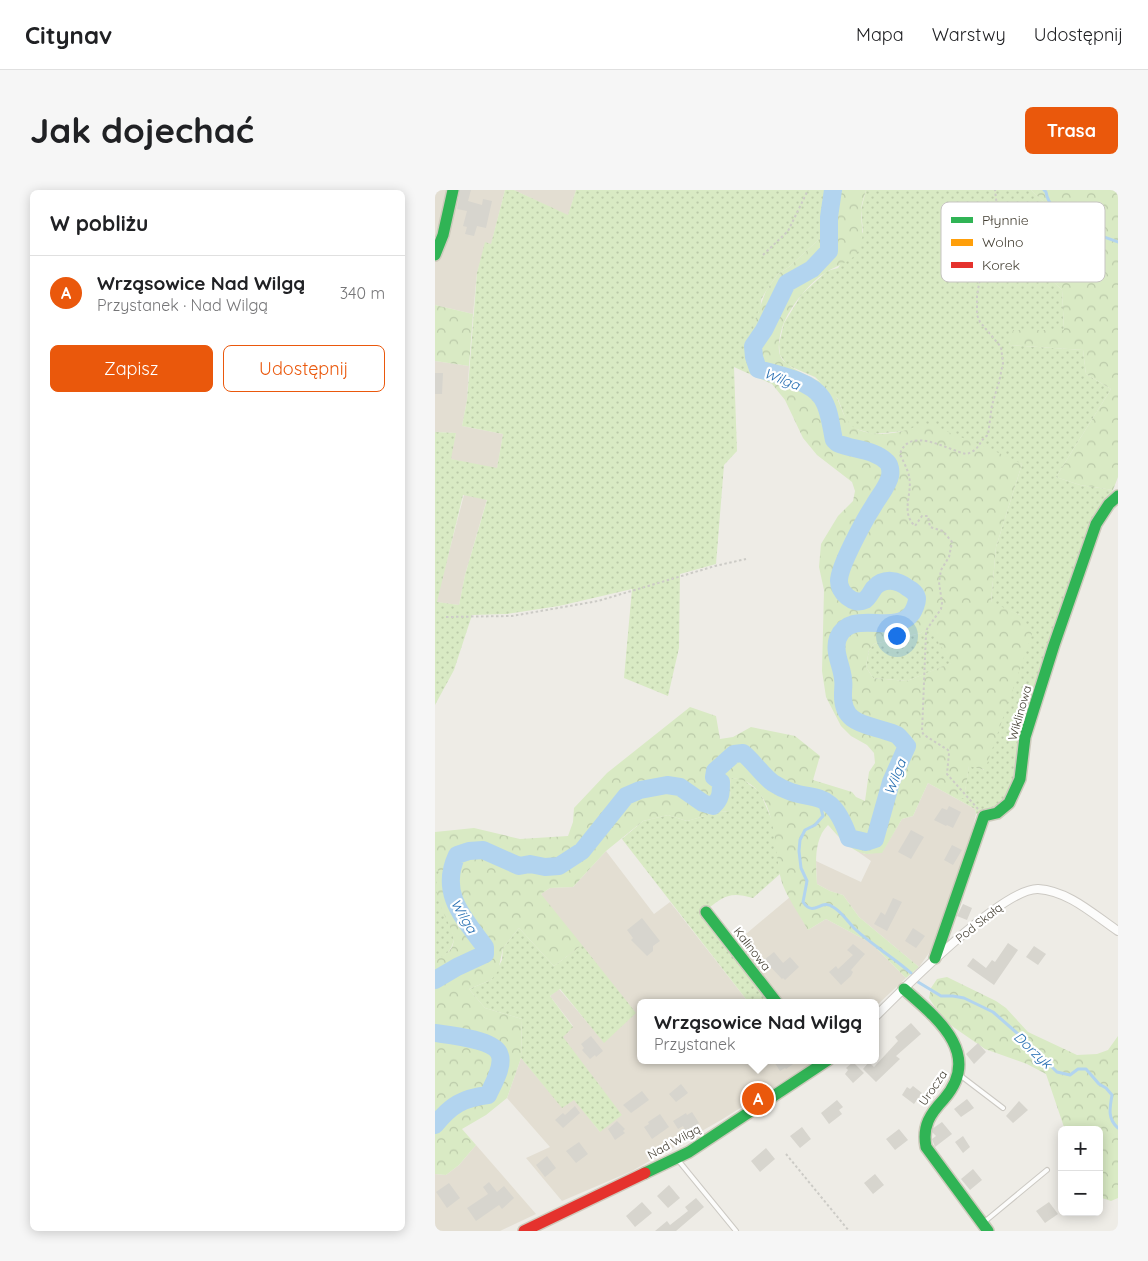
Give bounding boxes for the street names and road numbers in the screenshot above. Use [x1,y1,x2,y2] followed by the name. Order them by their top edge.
[1005,684,1035,742] street label: Wiklinowa
[952,900,1005,946] street label: Pod Skałą
[731,924,774,973] street label: Kalinowa
[915,1067,950,1108] street label: Urocza
[645,1121,703,1162] street label: Nad Wilgą

